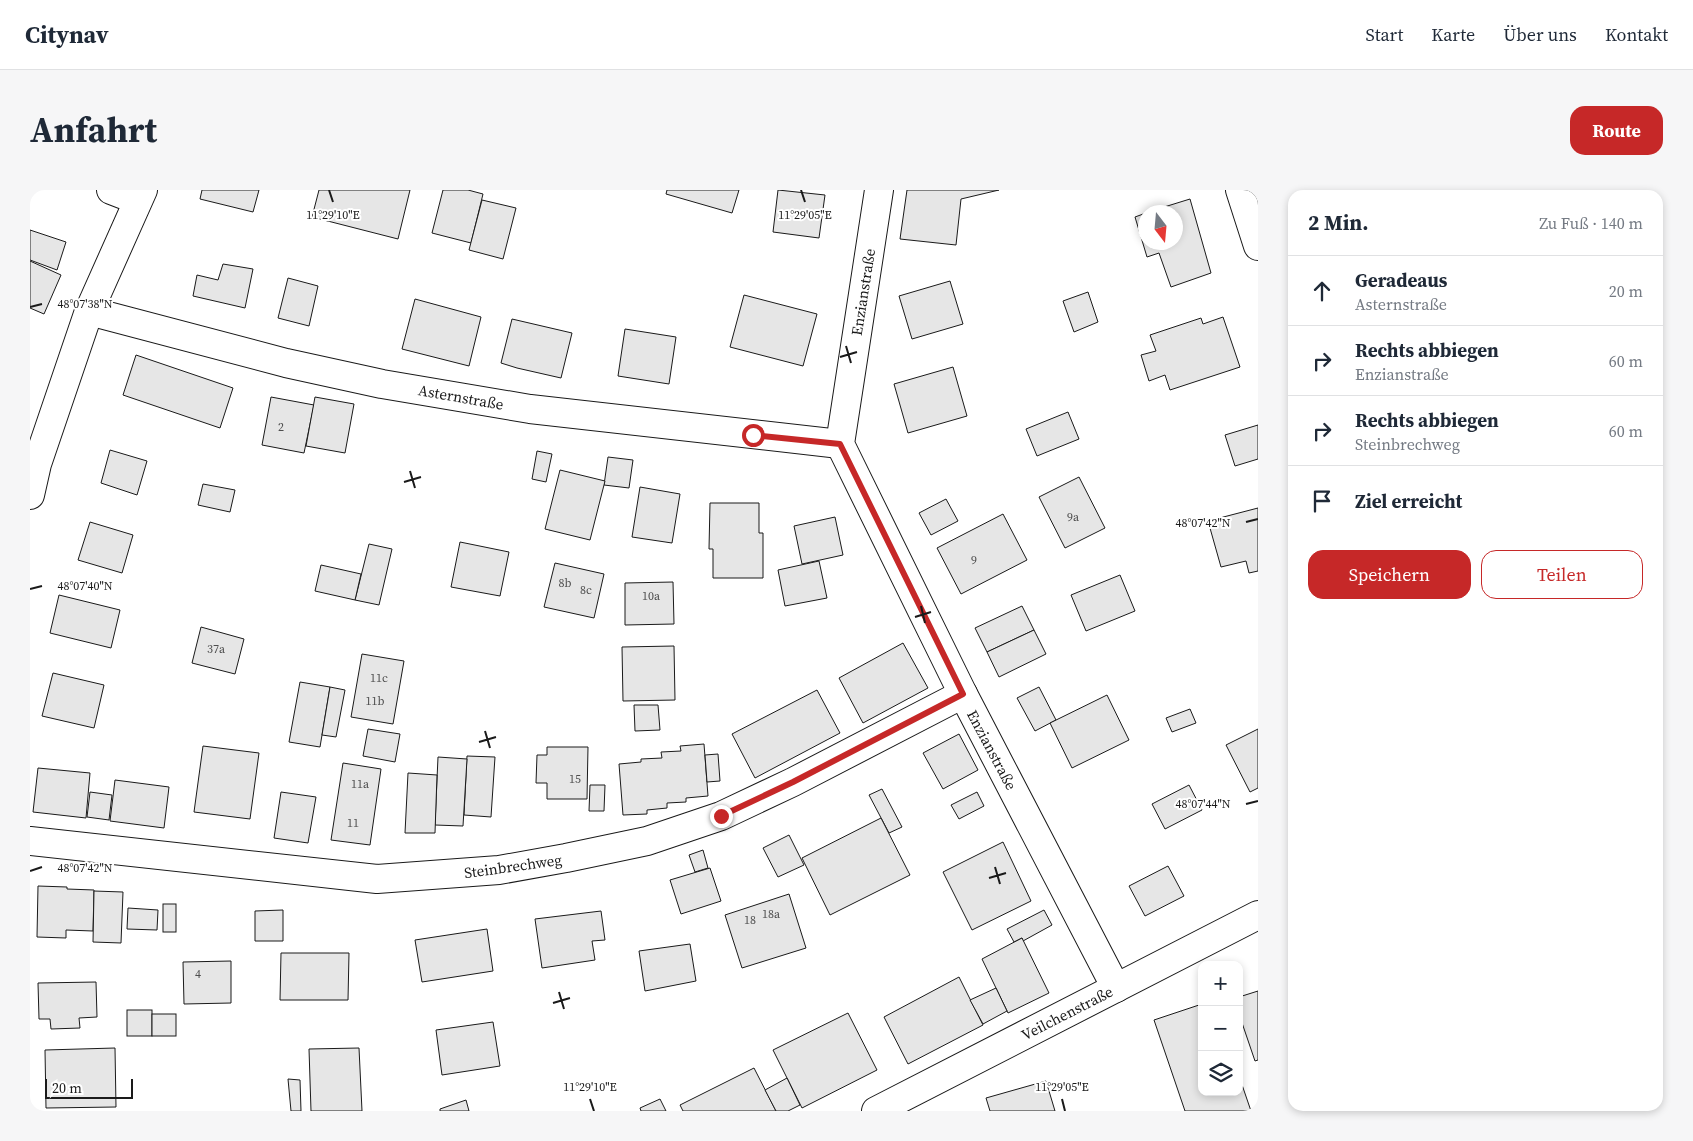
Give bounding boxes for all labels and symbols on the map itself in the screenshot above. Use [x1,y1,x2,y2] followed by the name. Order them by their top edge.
[1138,205,1183,250] north arrow
[306,207,360,223] text: 11°29'10"E
[778,207,832,223] text: 11°29'05"E
[846,247,880,337] street label: Enzianstraße
[57,296,113,312] text: 48°07'38"N
[417,379,506,415] street label: Asternstraße
[278,419,284,435] house number: 2
[742,424,765,447] route start
[1067,509,1080,525] house number: 9a
[1175,515,1231,531] text: 48°07'42"N
[971,552,977,568] house number: 9
[559,575,572,591] house number: 8b
[57,578,113,594] text: 48°07'40"N
[580,582,592,598] house number: 8c
[642,588,661,604] house number: 10a
[207,641,226,657] house number: 37a
[370,670,388,686] house number: 11c
[366,693,385,709] house number: 11b
[962,706,1022,794] street label: Enzianstraße
[569,771,581,787] house number: 15
[351,776,370,792] house number: 11a
[1175,796,1231,812] text: 48°07'44"N
[710,805,733,828] route end
[347,815,359,831] house number: 11
[463,849,563,883] street label: Steinbrechweg
[57,860,113,876] text: 48°07'42"N
[762,906,781,922] house number: 18a
[744,912,756,928] house number: 18
[195,966,201,982] house number: 4
[1018,981,1117,1045] street label: Veilchenstraße
[45,1076,132,1099] scale bar
[563,1079,617,1095] text: 11°29'10"E
[1035,1079,1089,1095] text: 11°29'05"E

